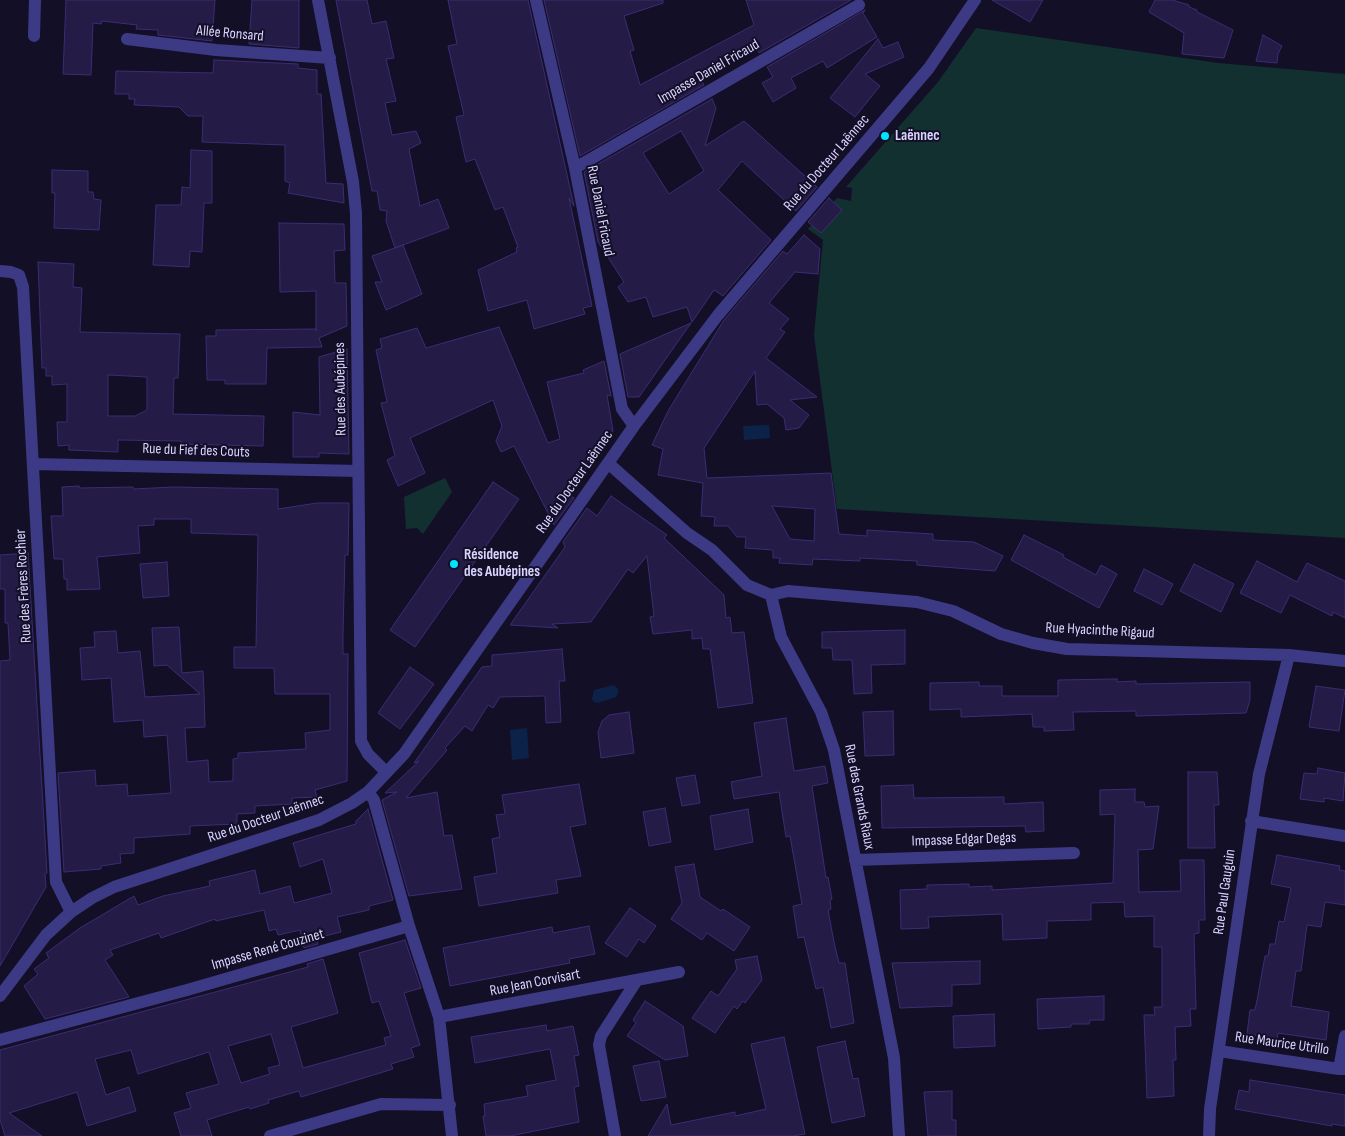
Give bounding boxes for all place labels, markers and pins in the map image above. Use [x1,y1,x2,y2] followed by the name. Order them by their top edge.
[895,127,940,145] place label: Laënnec
[879,130,891,142] marker: Laënnec
[464,546,540,581] place label: Résidence des Aubépines
[448,558,460,570] marker: Résidence des Aubépines

